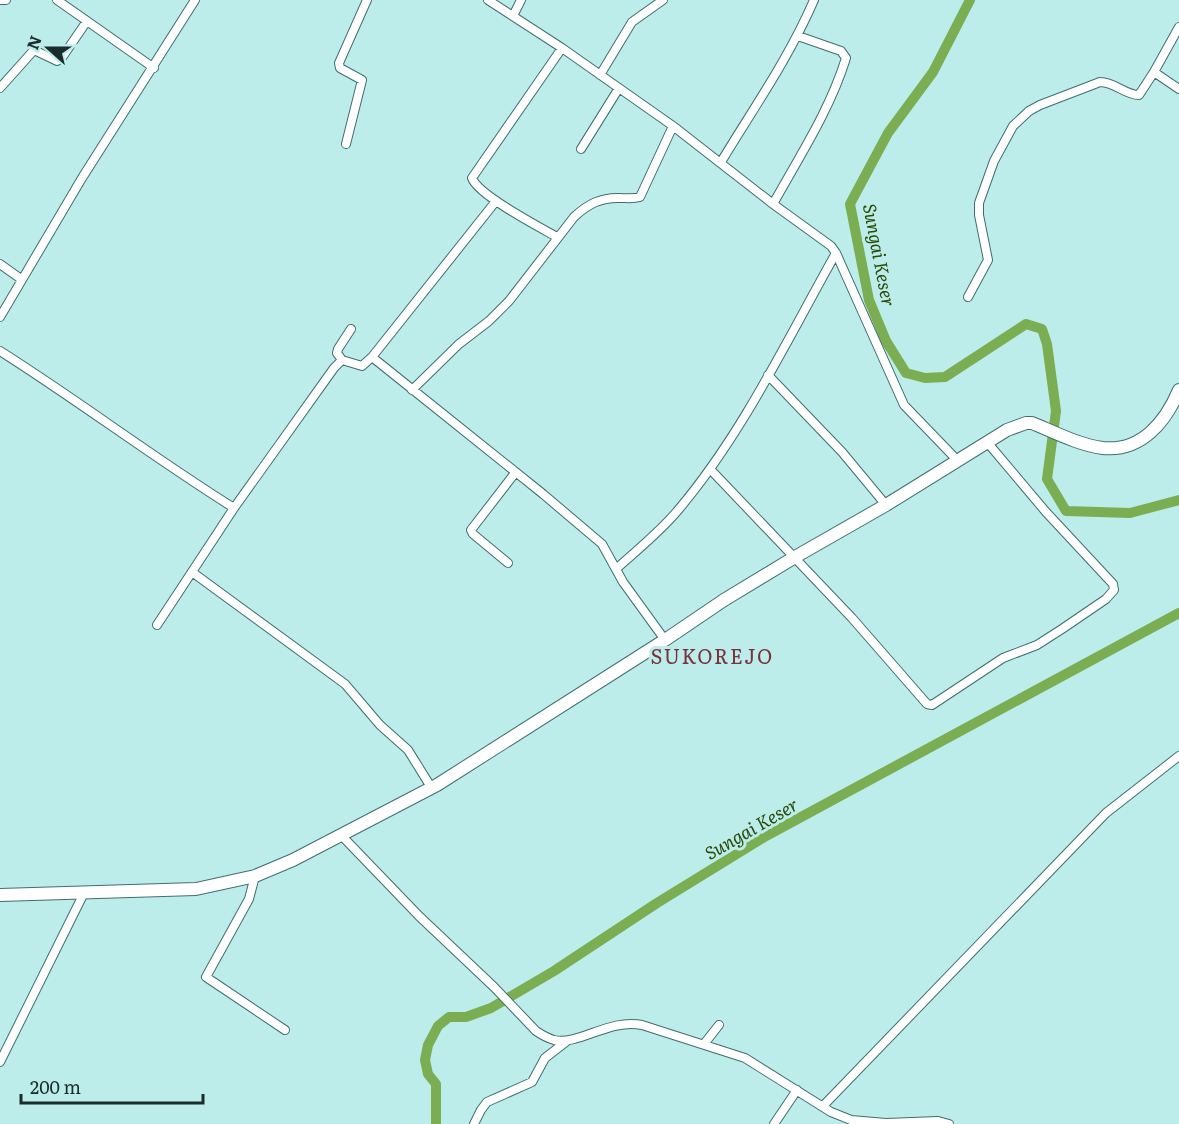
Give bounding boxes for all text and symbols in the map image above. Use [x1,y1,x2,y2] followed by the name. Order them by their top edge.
[18,18,78,78] north arrow
[19,32,47,53] text: N
[857,201,903,309] water label: Sungai Keser
[650,640,774,670] district label: SUKOREJO
[699,790,803,866] water label: Sungai Keser
[21,1067,202,1105] scale bar
[30,1073,81,1100] text: 200 m

